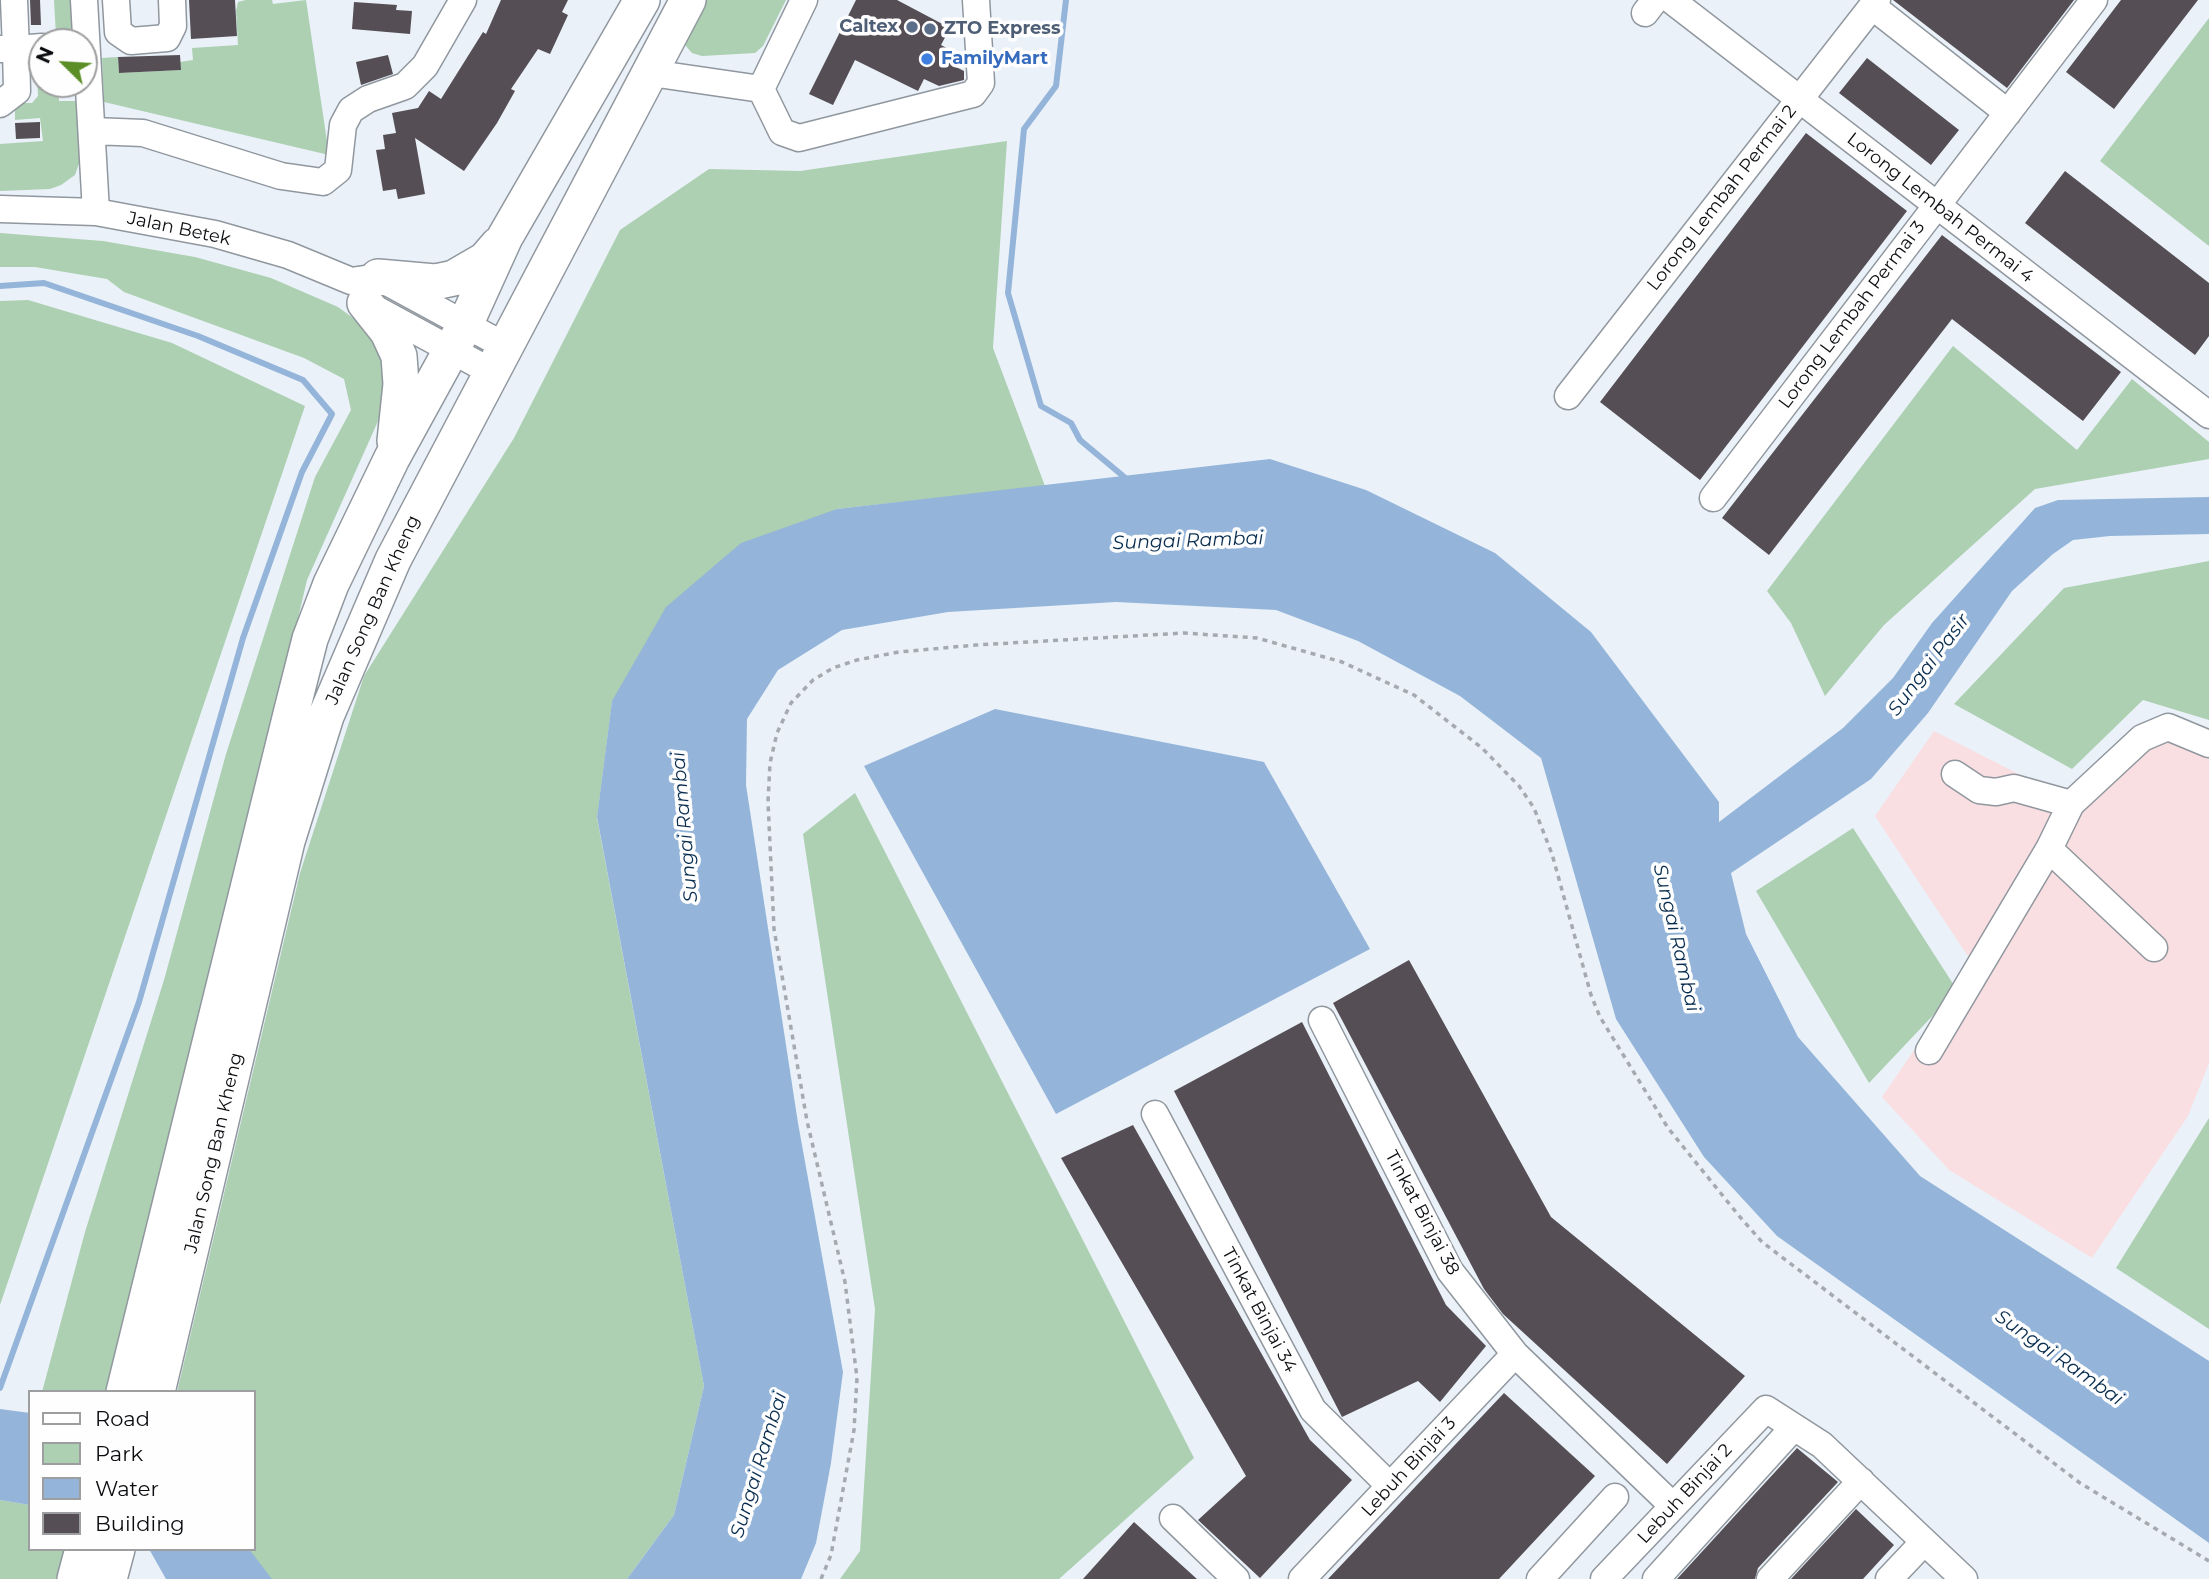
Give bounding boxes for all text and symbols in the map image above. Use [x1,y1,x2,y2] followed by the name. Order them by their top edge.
[839,16,898,38] place label: Caltex
[944,18,1060,40] place label: ZTO Express
[904,19,920,35] marker: Caltex
[922,21,938,37] marker: ZTO Express
[28,28,98,98] north arrow
[32,43,59,67] text: N
[941,48,1048,70] place label: FamilyMart
[919,51,935,67] marker: FamilyMart
[1643,101,1801,295] street label: Lorong Lembah Permai 2
[1842,128,2038,288] street label: Lorong Lembah Permai 4
[125,208,233,250] street label: Jalan Betek
[1774,217,1930,413] street label: Lorong Lembah Permai 3
[321,512,425,708] street label: Jalan Song Ban Kheng
[1112,527,1264,555] water label: Sungai Rambai
[1883,610,1975,720] water label: Sungai Pasir
[667,751,703,903] water label: Sungai Rambai
[1648,862,1704,1014] water label: Sungai Rambai
[180,1051,248,1255] street label: Jalan Song Ban Kheng
[1380,1147,1464,1279] street label: Tinkat Binjai 38
[1217,1244,1301,1376] street label: Tinkat Binjai 34
[1991,1305,2127,1411] water label: Sungai Rambai
[726,1389,792,1541] water label: Sungai Rambai
[28,1390,256,1551] legend
[95,1406,150,1431] text: Road
[1357,1413,1461,1521] street label: Lebuh Binjai 3
[1633,1440,1737,1548] street label: Lebuh Binjai 2
[95,1441,143,1466] text: Park
[95,1476,159,1501] text: Water
[95,1511,185,1536] text: Building

